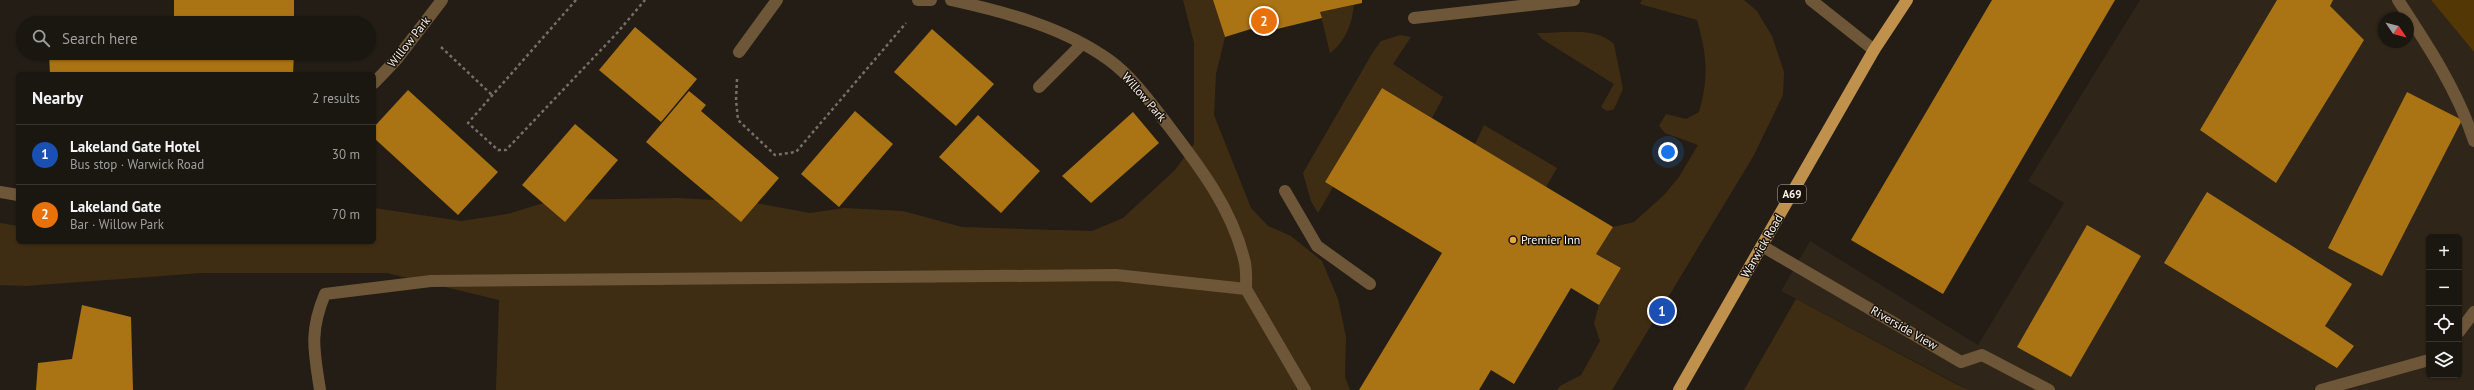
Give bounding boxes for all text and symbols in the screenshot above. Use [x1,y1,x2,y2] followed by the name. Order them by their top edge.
[1251,6,1277,36] pin: 2
[2378,12,2414,48] north arrow
[384,13,433,70] street label: Willow Park
[16,16,376,60] search box
[30,27,52,49] icon: search
[62,29,138,48] text: Search here
[1119,69,1170,125] street label: Willow Park
[32,87,83,109] text: Nearby
[312,90,360,107] text: 2 results
[70,137,200,156] text: Lakeland Gate Hotel
[1658,142,1678,162] your location
[41,146,49,163] text: 1
[332,146,360,163] text: 30 m
[70,156,204,173] text: Bus stop · Warwick Road
[1778,185,1806,203] road number: A69
[70,197,161,216] text: Lakeland Gate
[41,206,49,223] text: 2
[332,206,360,223] text: 70 m
[1737,211,1786,280] street label: Warwick Road
[70,216,164,233] text: Bar · Willow Park
[1521,232,1580,247] place label: Premier Inn
[2426,234,2462,378] map controls
[2426,234,2462,270] button: +
[1508,235,1518,245] marker: Premier Inn
[2426,270,2462,306] button: −
[1649,296,1675,326] pin: 1
[1868,302,1940,353] street label: Riverside View
[2426,306,2462,342] button: locate
[2426,342,2462,378] button: layers

